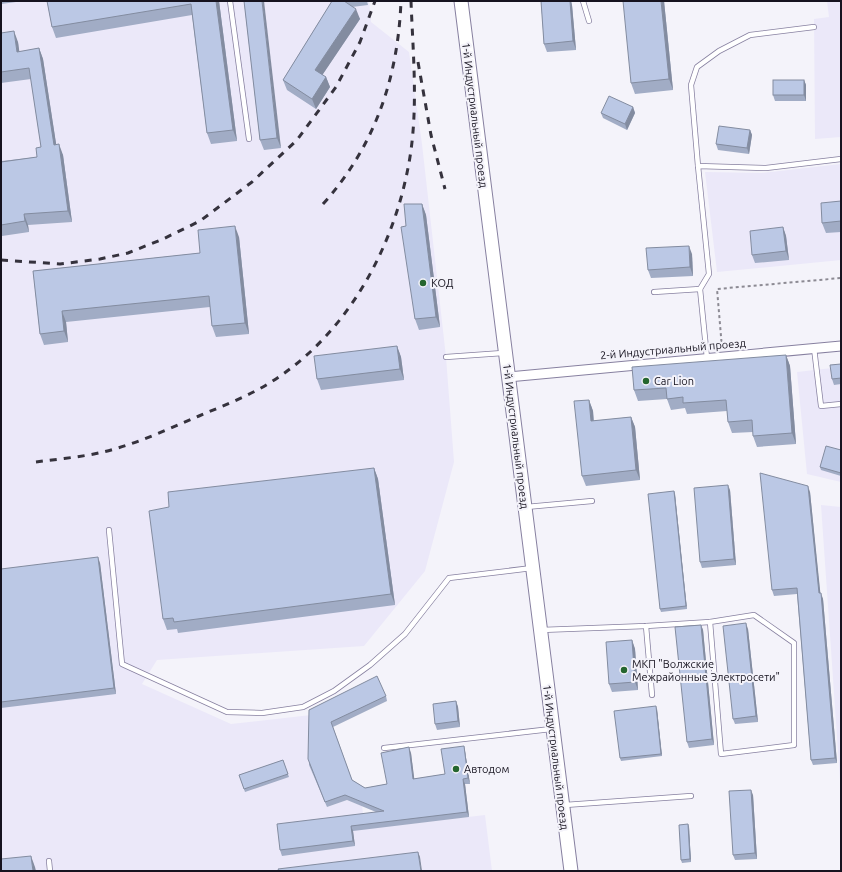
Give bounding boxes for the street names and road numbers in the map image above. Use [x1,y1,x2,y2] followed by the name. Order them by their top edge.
[460,42,490,189] street label: 1-й Индустриальный проезд
[600,337,747,361] street label: 2-й Индустриальный проезд
[501,363,531,510] street label: 1-й Индустриальный проезд
[541,684,571,831] street label: 1-й Индустриальный проезд

